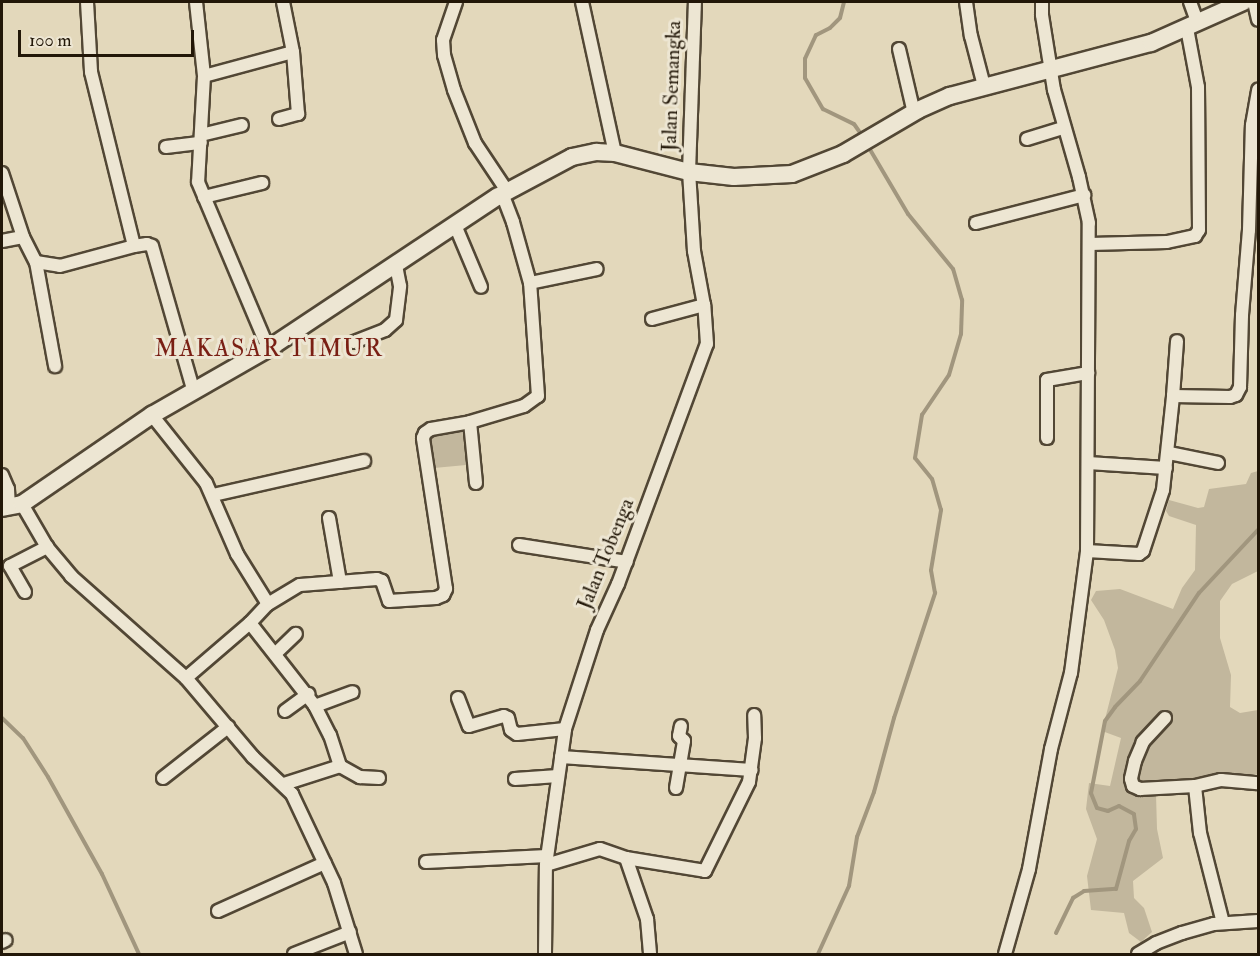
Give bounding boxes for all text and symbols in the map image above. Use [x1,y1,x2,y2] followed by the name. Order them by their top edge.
[21,18,196,56] scale bar
[657,20,687,152] street label: Jalan Semangka
[29,29,72,52] text: 100 m
[155,335,383,363] district label: MAKASAR TIMUR
[572,495,640,613] street label: Jalan Tobenga

